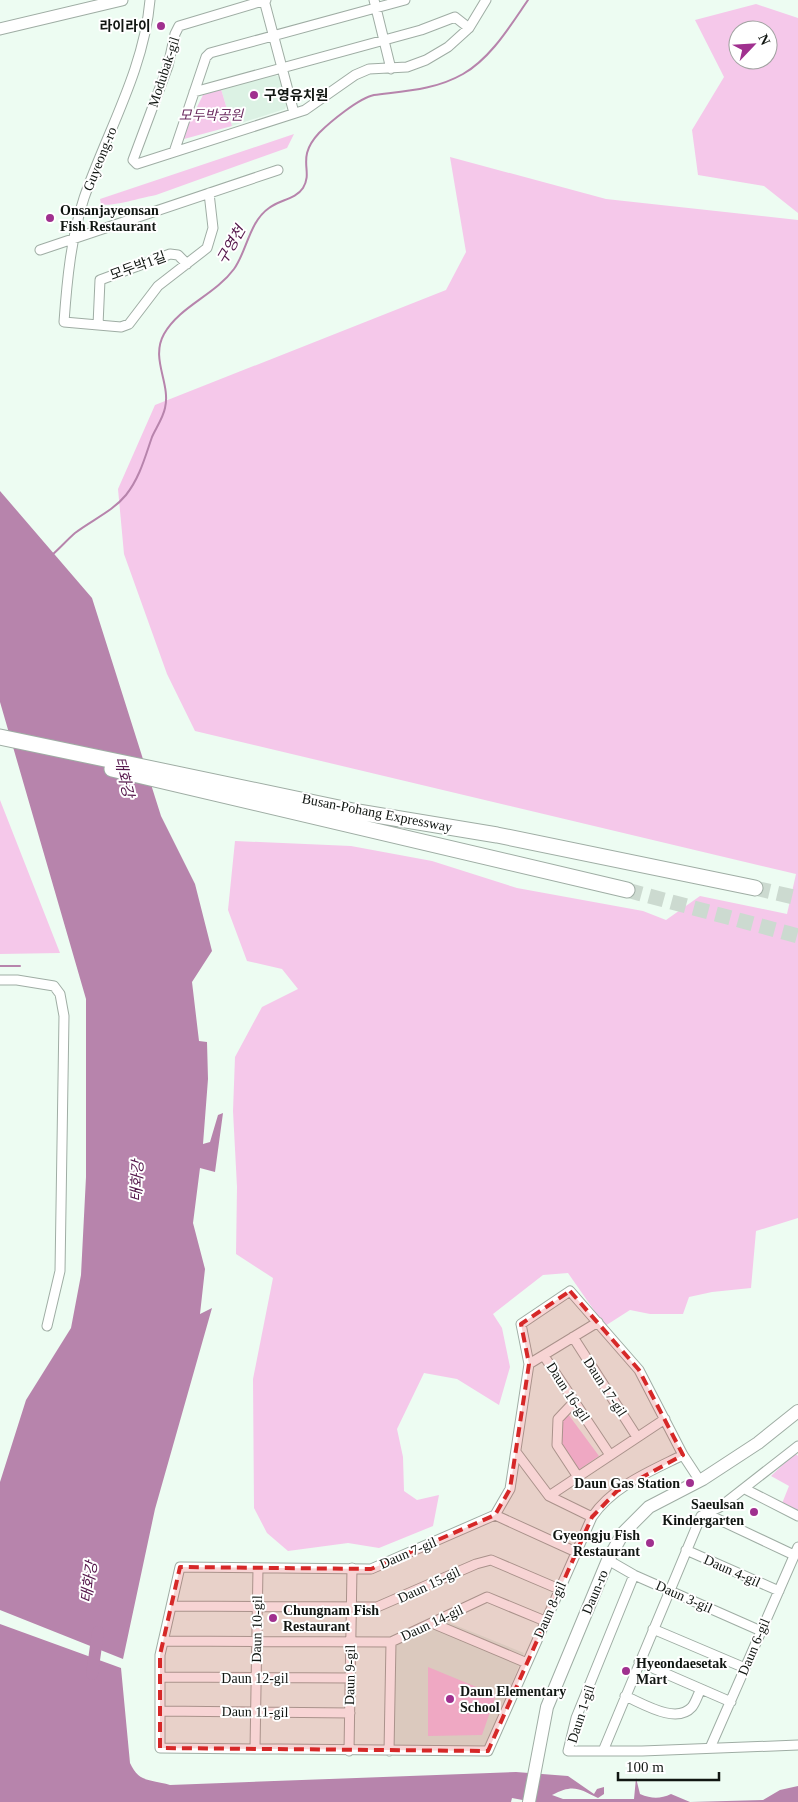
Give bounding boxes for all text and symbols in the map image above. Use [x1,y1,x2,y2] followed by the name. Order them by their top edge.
[99,19,151,34] place label: 라이라이
[155,20,167,32] marker: 라이라이
[728,20,778,70] north arrow
[755,32,773,47] text: N
[146,35,182,109] street label: Modubak-gil
[264,88,328,103] place label: 구영유치원
[248,89,260,101] marker: 구영유치원
[179,108,244,123] park label: 모두박공원
[80,125,120,193] street label: Guyeong-ro
[60,203,159,234] place label: Onsanjayeonsan Fish Restaurant
[44,212,56,224] marker: Onsanjayeonsan Fish Restaurant
[214,221,249,267] water label: 구영천
[108,249,168,283] street label: 모두박1길
[112,755,137,801] water label: 태화강
[301,791,453,835] street label: Busan-Pohang Expressway
[128,1158,146,1202] water label: 태화강
[580,1355,630,1419] street label: Daun 17-gil
[543,1360,593,1424] street label: Daun 16-gil
[574,1476,680,1491] place label: Daun Gas Station
[684,1477,696,1489] marker: Daun Gas Station
[662,1497,744,1528] place label: Saeulsan Kindergarten
[748,1506,760,1518] marker: Saeulsan Kindergarten
[552,1528,640,1559] place label: Gyeongju Fish Restaurant
[377,1534,439,1572] street label: Daun 7-gil
[644,1537,656,1549] marker: Gyeongju Fish Restaurant
[701,1552,763,1590] street label: Daun 4-gil
[78,1558,100,1604] water label: 태화강
[395,1564,463,1606] street label: Daun 15-gil
[579,1568,611,1616] street label: Daun-ro
[653,1578,715,1616] street label: Daun 3-gil
[531,1579,569,1641] street label: Daun 8-gil
[249,1595,265,1663] street label: Daun 10-gil
[398,1602,466,1644] street label: Daun 14-gil
[283,1603,379,1634] place label: Chungnam Fish Restaurant
[267,1612,279,1624] marker: Chungnam Fish Restaurant
[735,1616,773,1678] street label: Daun 6-gil
[342,1645,358,1705] street label: Daun 9-gil
[636,1656,727,1687] place label: Hyeondaesetak Mart
[620,1665,632,1677] marker: Hyeondaesetak Mart
[221,1671,289,1686] street label: Daun 12-gil
[565,1683,597,1745] street label: Daun 1-gil
[460,1684,566,1715] place label: Daun Elementary School
[444,1693,456,1705] marker: Daun Elementary School
[221,1704,289,1720] street label: Daun 11-gil
[618,1750,719,1782] scale bar
[626,1759,664,1775] text: 100 m

